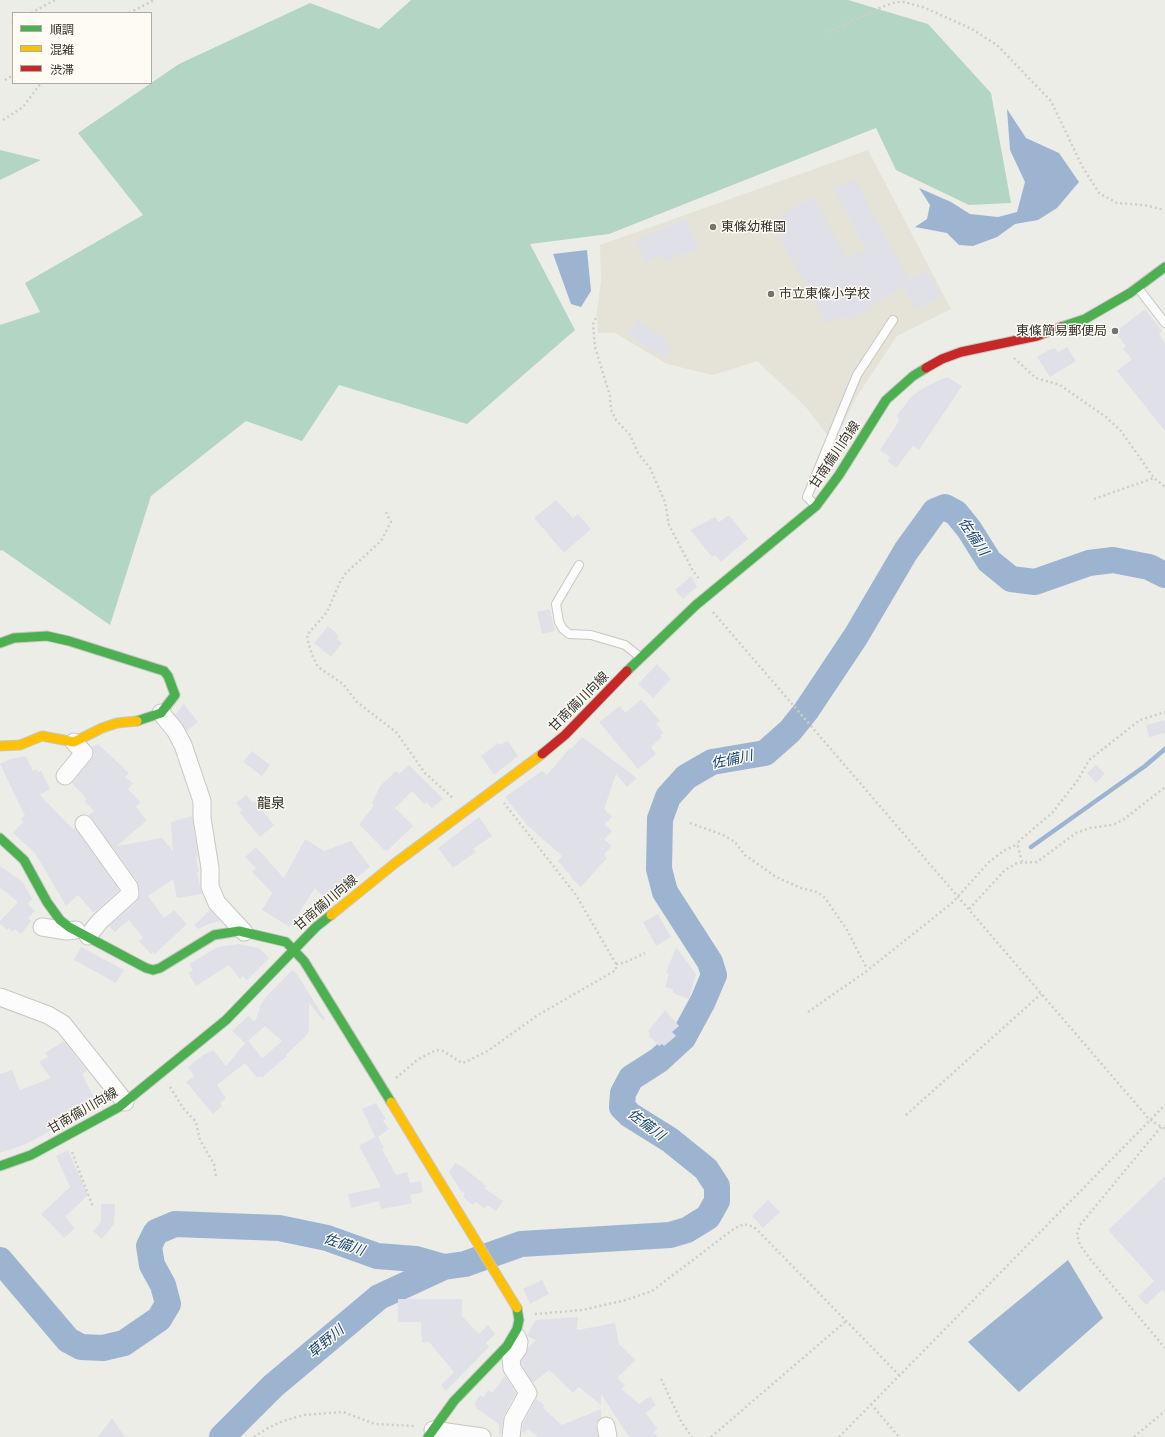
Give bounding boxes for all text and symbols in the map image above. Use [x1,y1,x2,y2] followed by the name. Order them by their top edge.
[12,12,152,84] legend
[50,23,74,37] text: 順調
[50,43,74,57] text: 混雑
[50,63,74,77] text: 渋滞
[721,219,786,235] place label: 東條幼稚園
[708,222,718,232] marker: 東條幼稚園
[779,286,870,302] place label: 市立東條小学校
[766,289,776,299] marker: 市立東條小学校
[1016,323,1107,339] place label: 東條簡易郵便局
[1110,326,1120,336] marker: 東條簡易郵便局
[807,418,863,492] street label: 甘南備川向線
[954,515,992,559] water label: 佐備川
[546,669,612,735] street label: 甘南備川向線
[710,747,754,773] water label: 佐備川
[257,796,285,812] district label: 龍泉
[291,872,361,934] street label: 甘南備川向線
[45,1085,121,1137] street label: 甘南備川向線
[624,1106,668,1144] water label: 佐備川
[321,1230,367,1260] water label: 佐備川
[305,1322,347,1362] water label: 草野川

